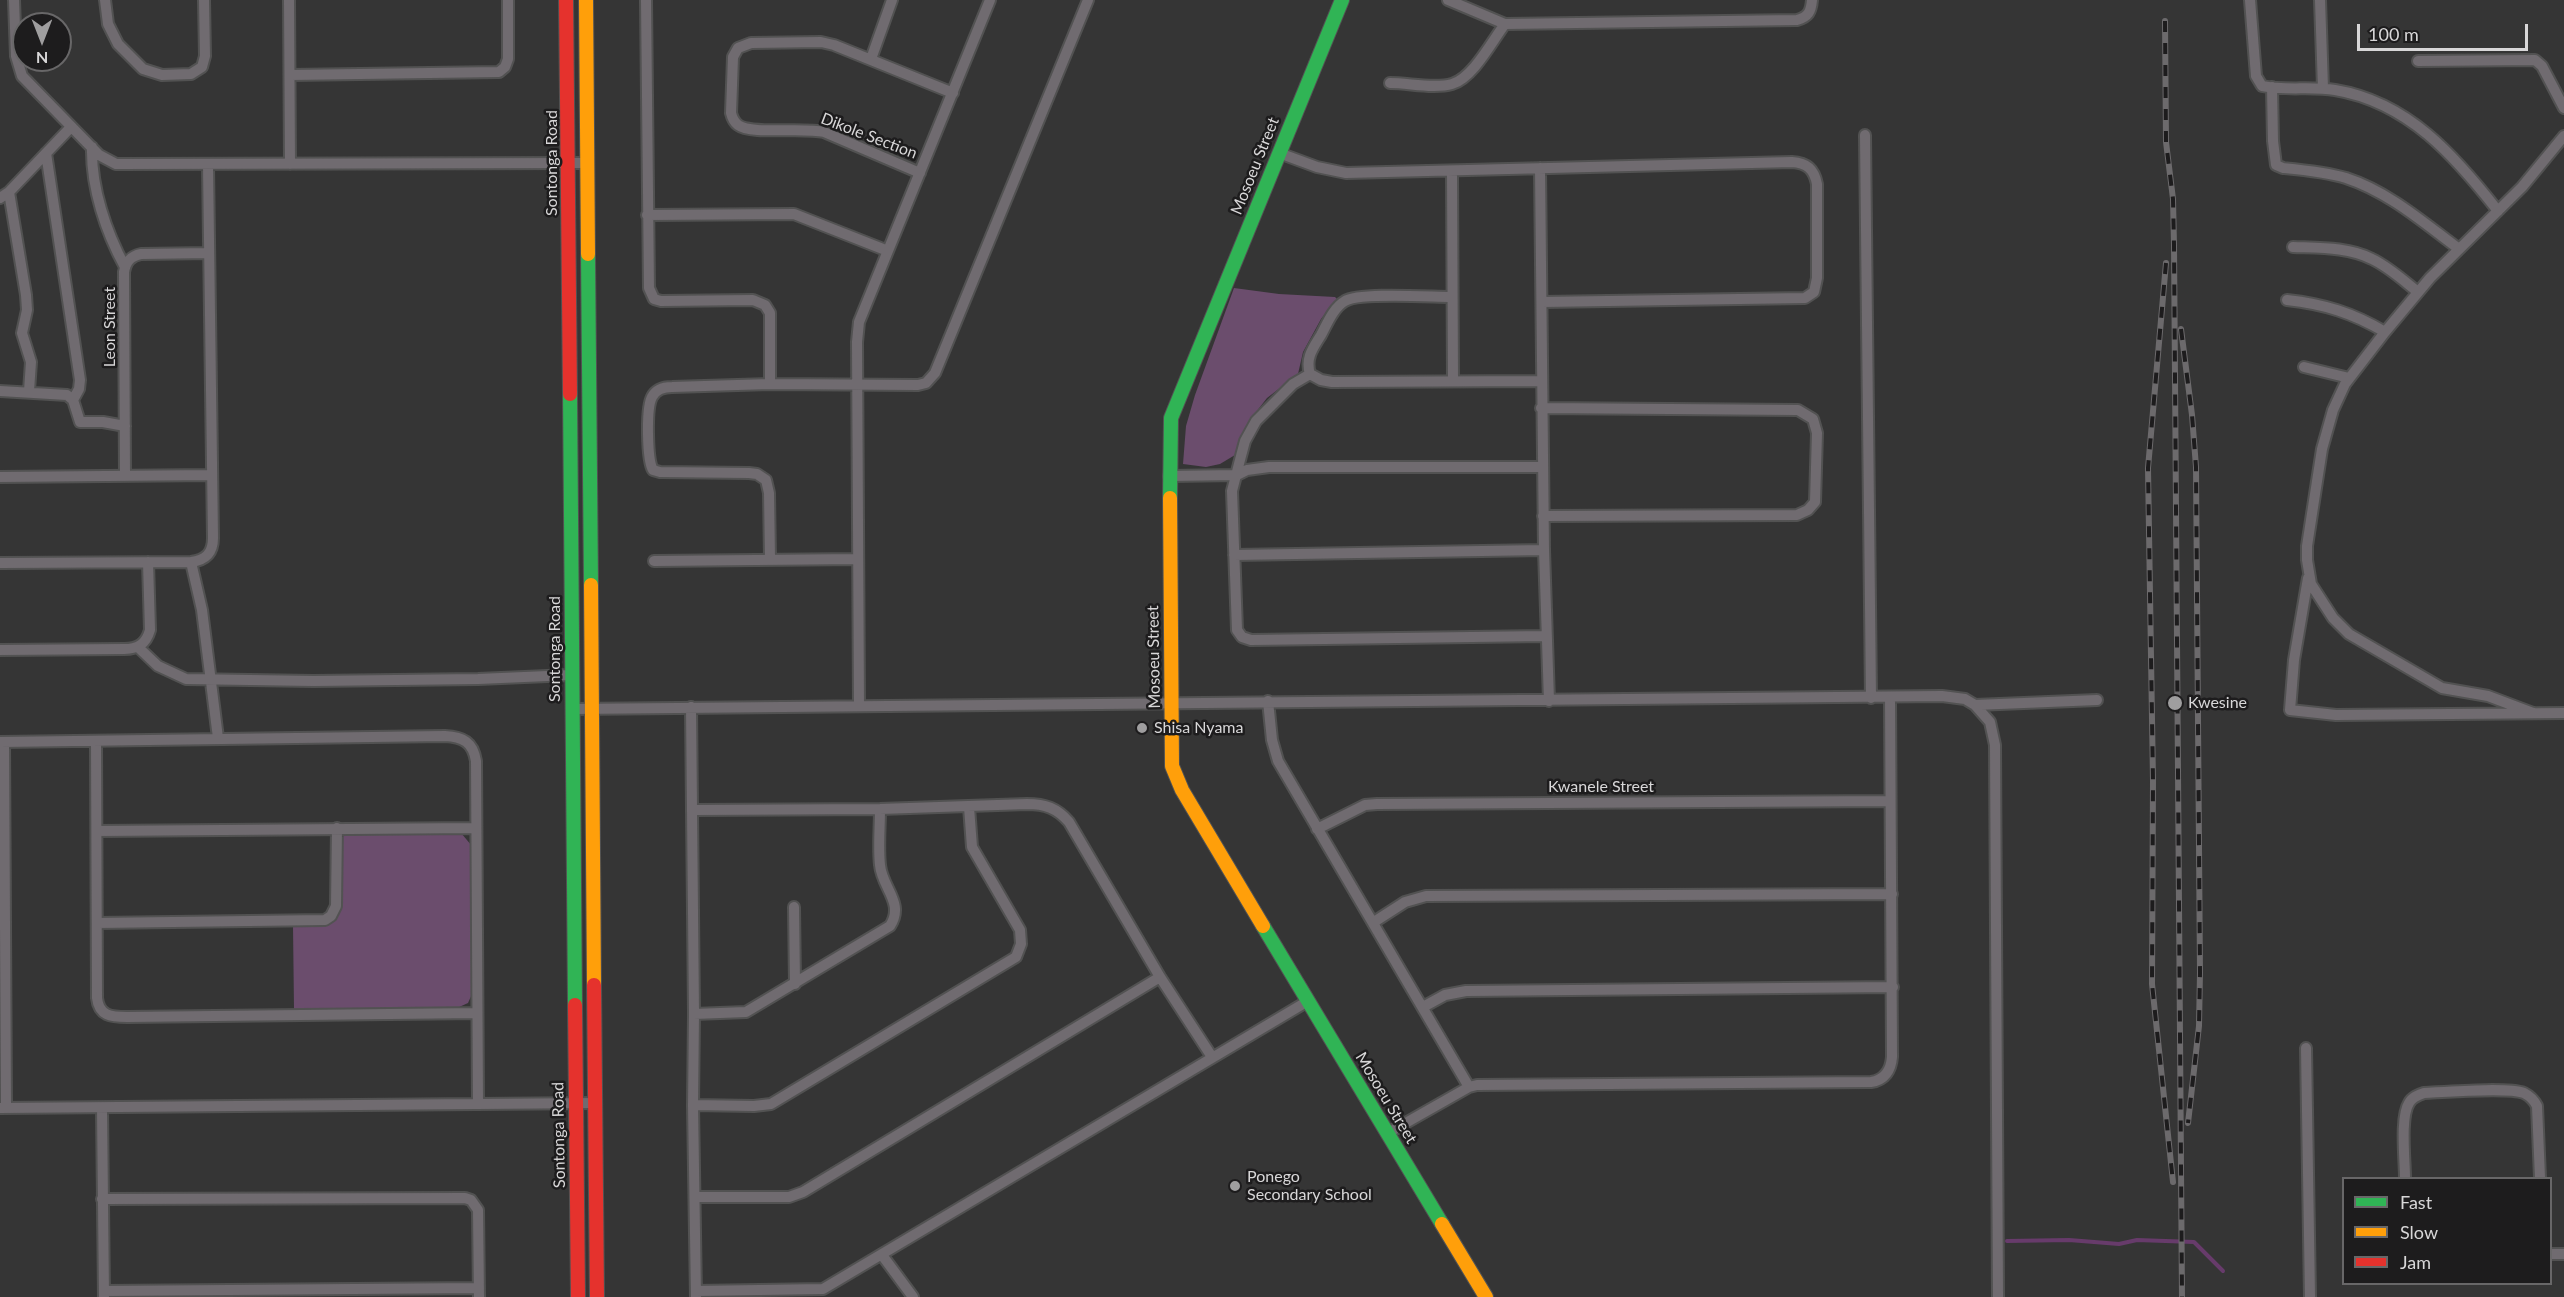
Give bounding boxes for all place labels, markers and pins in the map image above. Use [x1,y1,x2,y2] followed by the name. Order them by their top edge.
[2188,693,2247,713] place label: Kwesine
[2166,694,2184,712] marker: Kwesine
[1154,718,1243,738] place label: Shisa Nyama
[1135,721,1149,735] marker: Shisa Nyama
[1247,1167,1372,1205] place label: Ponego Secondary School
[1228,1179,1242,1193] marker: Ponego Secondary School

